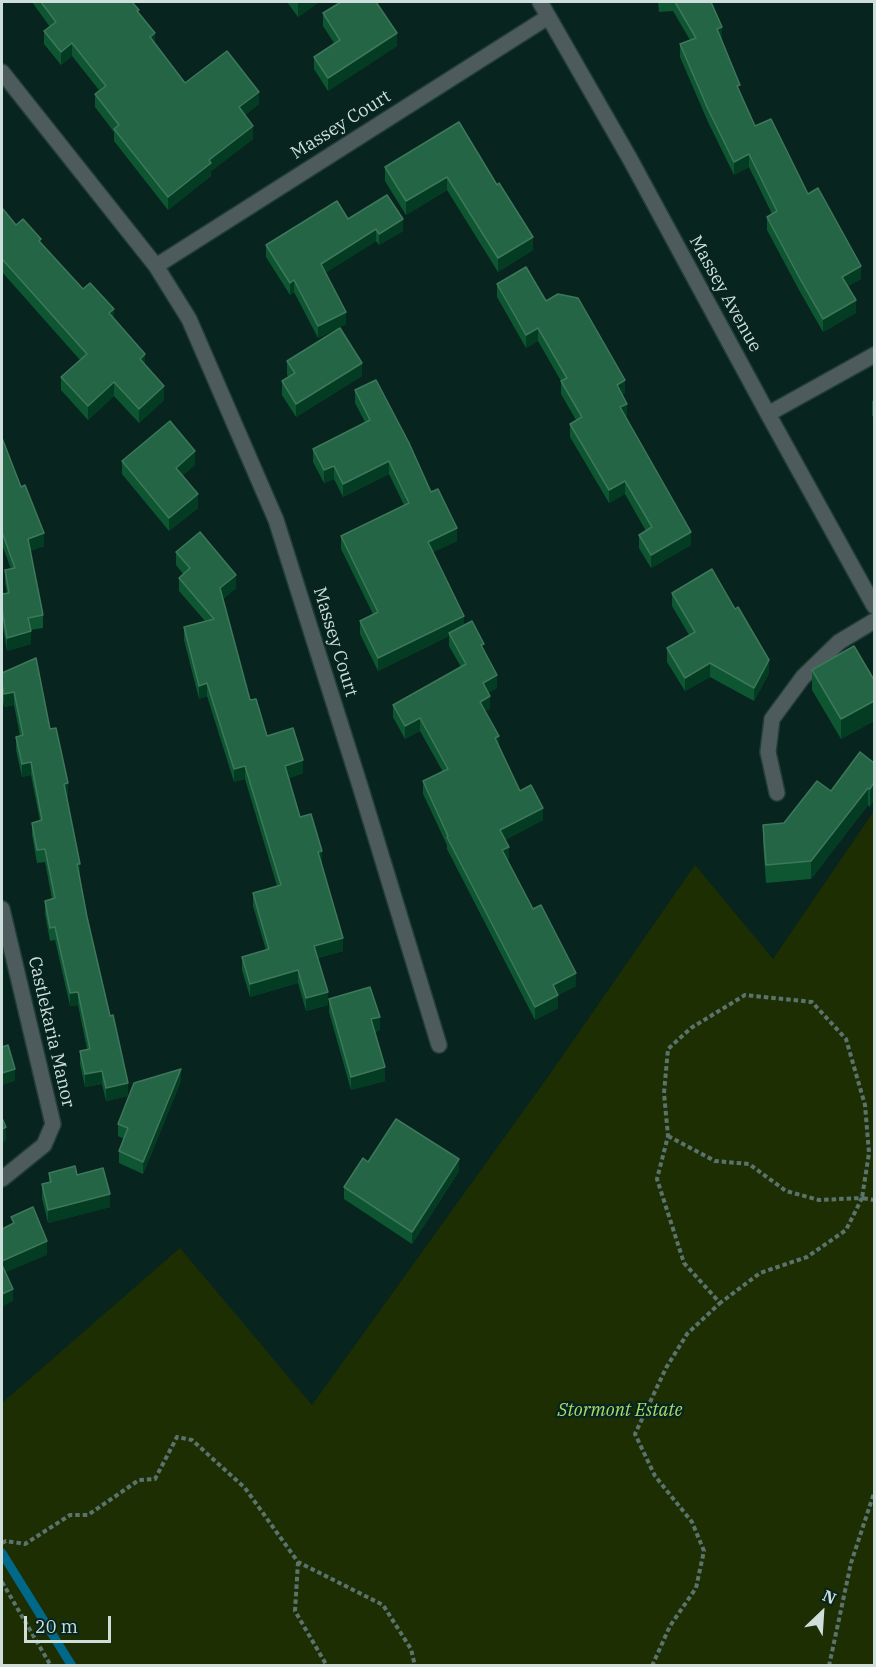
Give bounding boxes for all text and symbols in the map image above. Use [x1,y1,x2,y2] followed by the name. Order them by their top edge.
[287,86,395,164] street label: Massey Court
[684,232,766,356] street label: Massey Avenue
[308,585,362,699] street label: Massey Court
[23,954,79,1110] street label: Castlekaria Manor
[558,1400,682,1422] park label: Stormont Estate
[792,1583,852,1643] north arrow
[820,1585,840,1608] text: N
[27,1604,114,1642] scale bar
[35,1615,78,1638] text: 20 m

